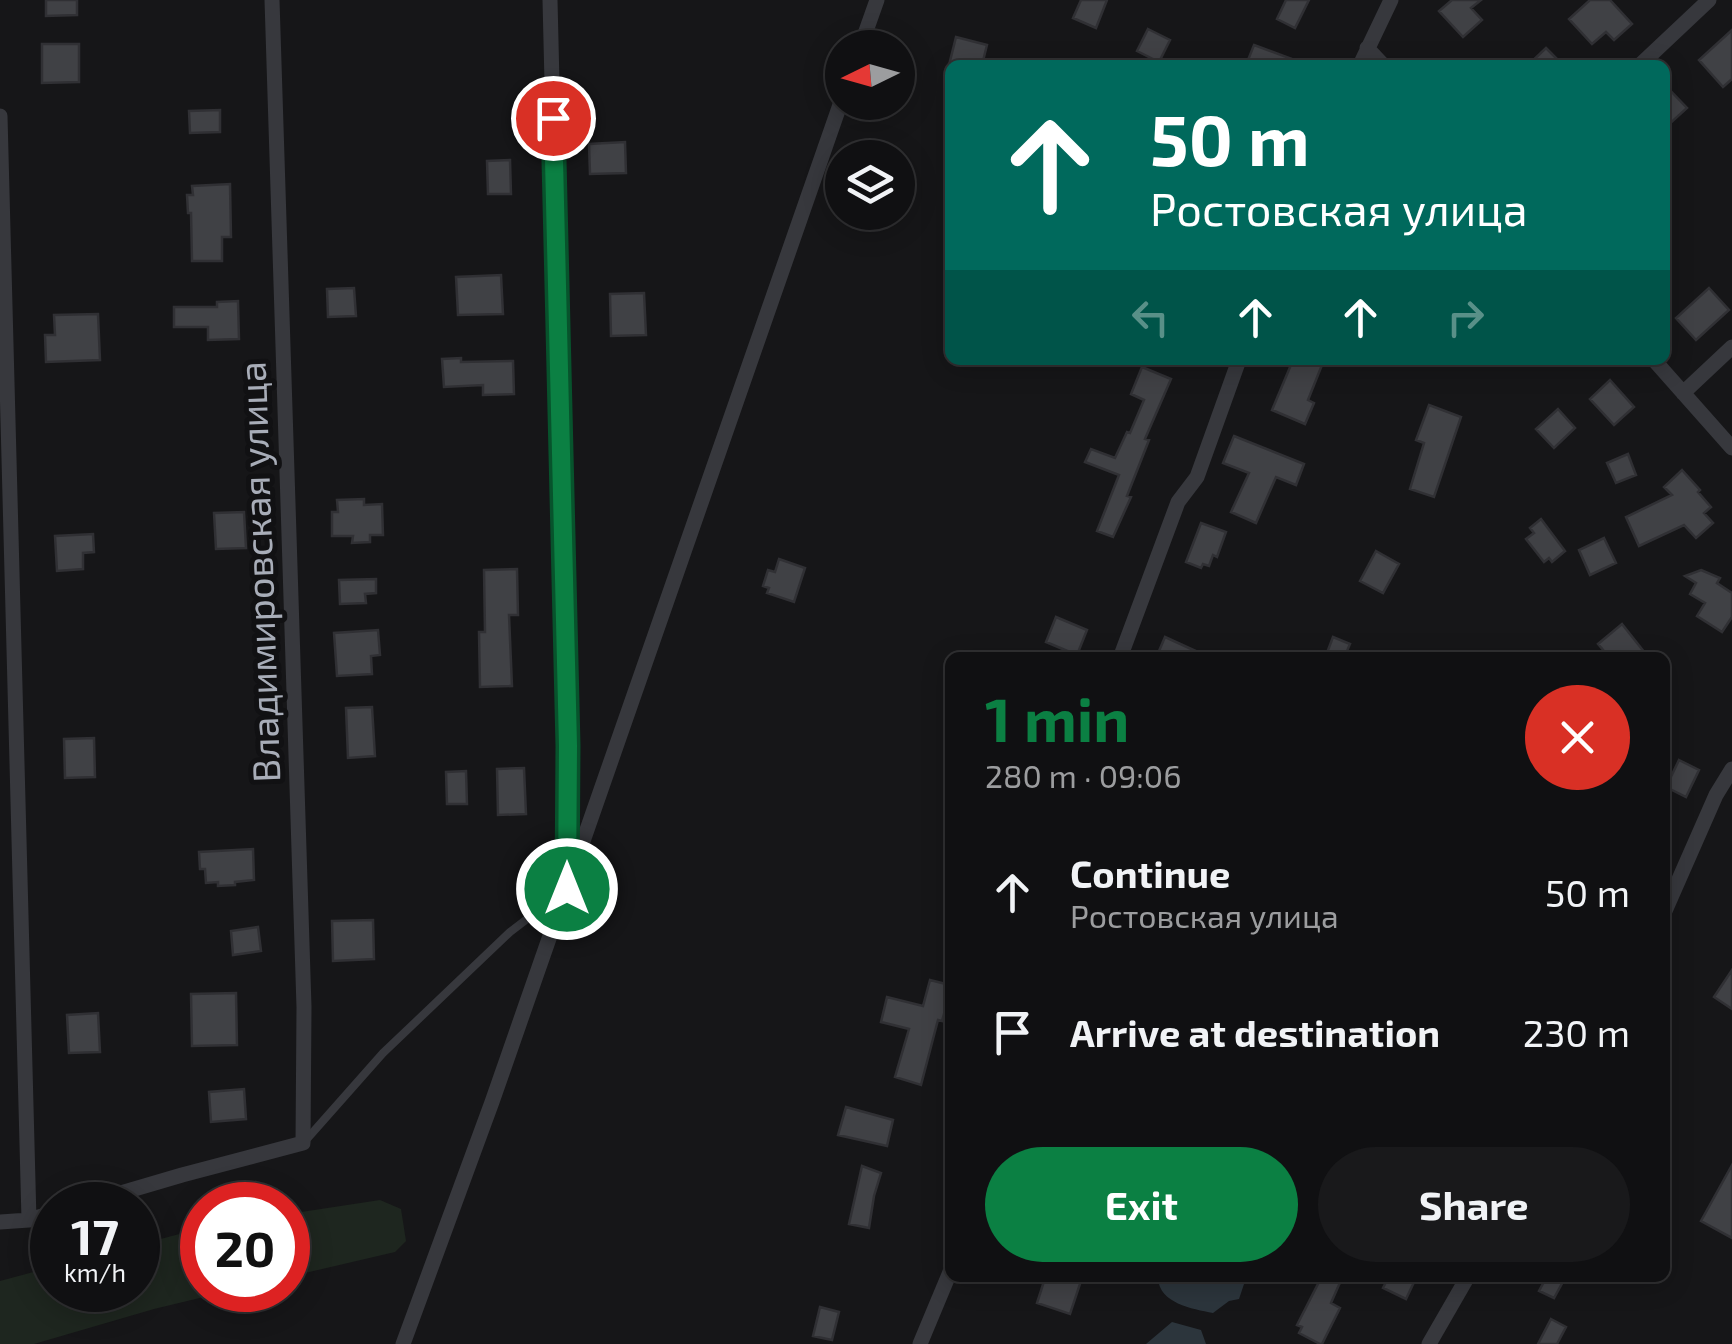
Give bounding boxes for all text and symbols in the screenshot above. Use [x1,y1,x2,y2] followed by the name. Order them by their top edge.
[825,30,915,120] north arrow
[825,30,915,230] map controls
[511,76,596,161] pin
[526,91,581,146] icon: arrive
[1150,96,1310,180] text: 50 m
[985,100,1115,230] icon: ahead
[825,140,915,230] button: layers
[1150,181,1528,235] text: Ростовская улица
[1123,290,1178,345] icon: left
[1228,290,1283,345] icon: ahead
[1333,290,1388,345] icon: ahead
[1438,290,1493,345] icon: right
[228,361,288,783] street label: Владимировская улица
[985,682,1129,754] text: 1 min
[1525,685,1630,790] button: close
[985,756,1181,794] text: 280 m · 09:06
[515,837,619,941] position arrow
[1070,850,1230,896] text: Continue
[985,865,1040,920] icon: ahead
[1545,869,1630,915] text: 50 m
[1070,896,1339,934] text: Ростовская улица
[985,1005,1040,1060] icon: arrive
[1070,1009,1440,1055] text: Arrive at destination
[1523,1009,1630,1055] text: 230 m
[985,1147,1298,1262] button: Exit
[1318,1147,1630,1262] button: Share
[180,1182,310,1312] speed limit sign: 20
[71,1205,119,1265] text: 17
[64,1257,126,1287] text: km/h

